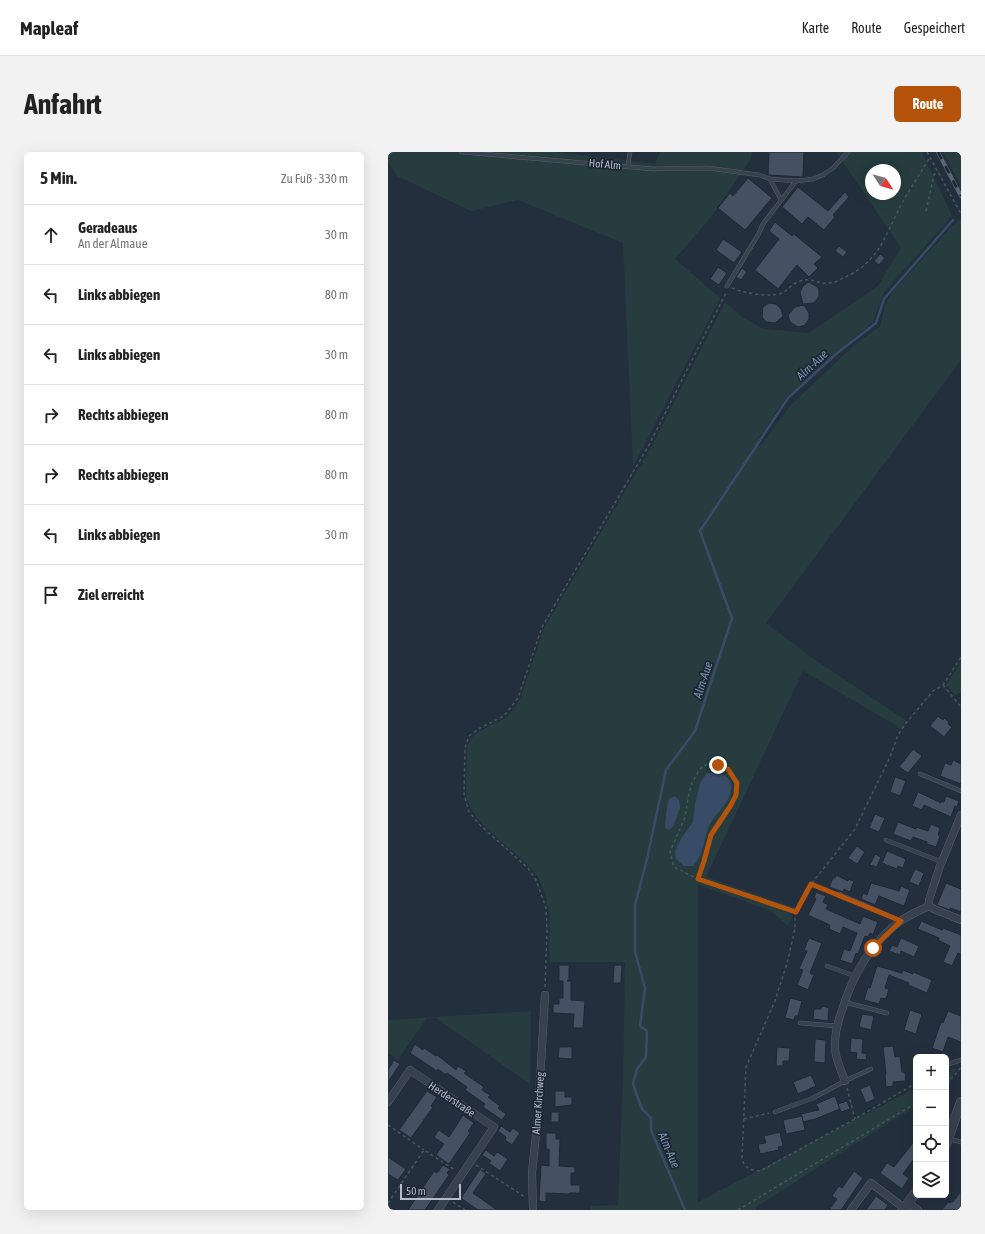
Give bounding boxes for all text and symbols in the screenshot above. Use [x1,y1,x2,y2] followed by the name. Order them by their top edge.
[20,17,78,39] text: Mapleaf
[802,20,829,36] text: Karte
[851,20,882,36] text: Route
[904,20,965,36] text: Gespeichert
[894,86,961,122] button: Route
[24,88,102,120] text: Anfahrt
[588,157,622,171] street label: Hof Alm
[865,164,901,200] north arrow
[40,168,77,188] text: 5 Min.
[281,171,348,186] text: Zu Fuß · 330 m
[78,219,137,236] text: Geradeaus
[40,224,62,246] icon: ahead
[325,227,348,242] text: 30 m
[78,236,148,251] text: An der Almaue
[40,284,62,306] icon: left
[78,286,160,303] text: Links abbiegen
[325,287,348,302] text: 80 m
[40,344,62,366] icon: left
[78,346,160,363] text: Links abbiegen
[325,347,348,362] text: 30 m
[793,347,831,384] water label: Alm-Aue
[40,404,62,426] icon: right
[78,406,168,423] text: Rechts abbiegen
[325,407,348,422] text: 80 m
[40,464,62,486] icon: right
[78,466,168,483] text: Rechts abbiegen
[325,467,348,482] text: 80 m
[40,524,62,546] icon: left
[78,526,160,543] text: Links abbiegen
[325,527,348,542] text: 30 m
[40,584,62,606] icon: arrive
[78,586,144,603] text: Ziel erreicht
[690,659,716,701] water label: Alm-Aue
[709,756,727,774] route end
[864,939,882,957] route start
[913,1054,949,1198] map controls
[913,1054,949,1090] button: +
[530,1071,546,1135] street label: Almer Kirchweg
[426,1079,478,1119] street label: Herderstraße
[913,1090,949,1126] button: −
[913,1126,949,1162] button: locate
[655,1129,683,1171] water label: Alm-Aue
[913,1162,949,1198] button: layers
[400,1182,461,1201] scale bar
[406,1185,426,1197] text: 50 m

